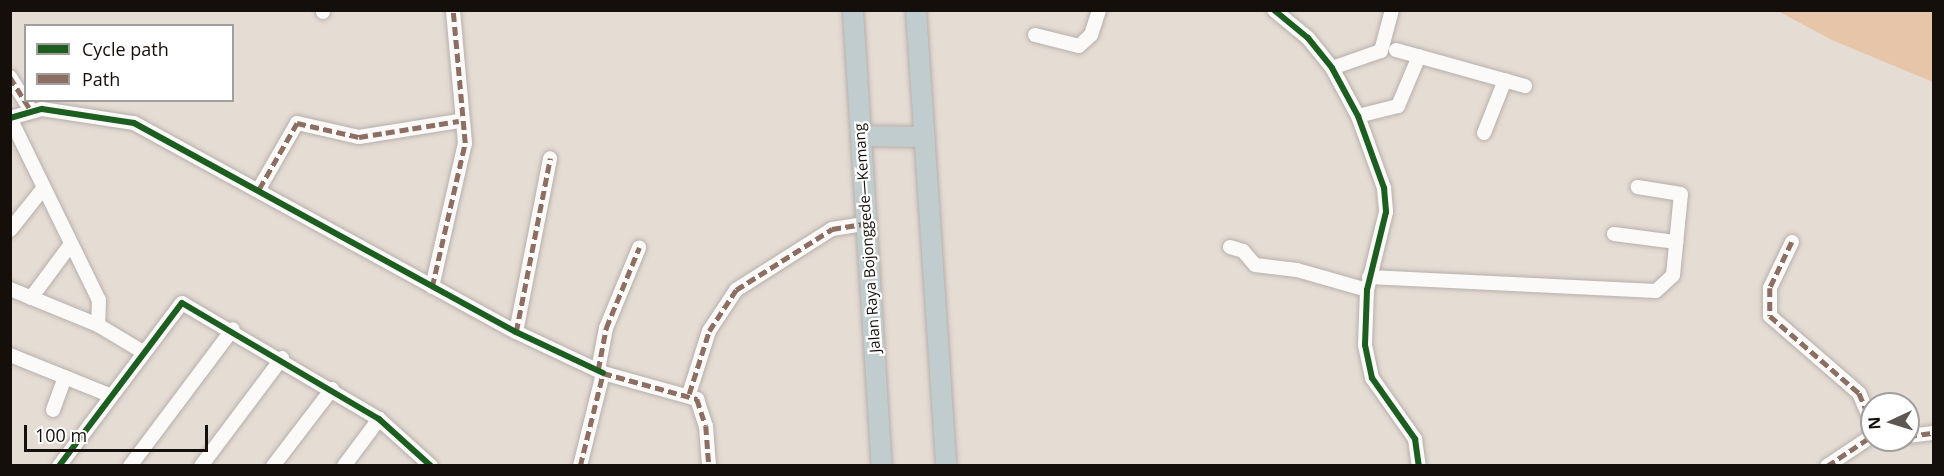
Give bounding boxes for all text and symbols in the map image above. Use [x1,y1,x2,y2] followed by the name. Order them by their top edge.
[24,24,234,102] legend
[82,37,169,61] text: Cycle path
[82,67,120,91] text: Path
[850,123,884,353] street label: Jalan Raya Bojonggede—Kemang
[1860,392,1920,452] north arrow
[27,413,212,451] scale bar
[1863,416,1885,430] text: N
[35,423,87,447] text: 100 m

